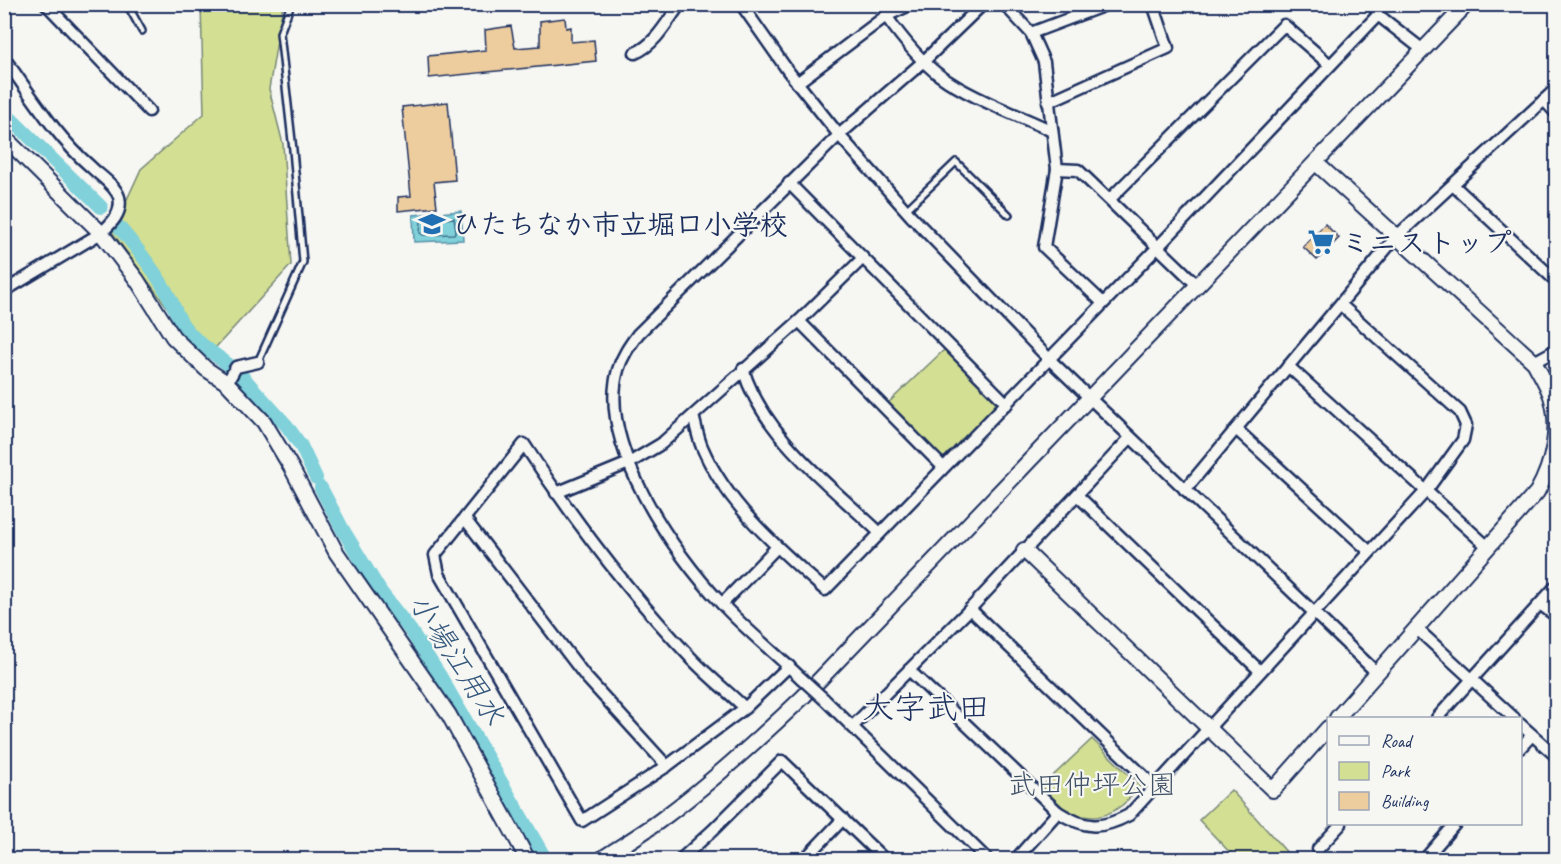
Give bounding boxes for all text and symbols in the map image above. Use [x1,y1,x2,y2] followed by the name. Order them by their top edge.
[452,207,787,242] place label: ひたちなか市立堀口小学校
[417,209,447,239] school or university icon: ひたちなか市立堀口小学校
[1341,225,1512,260] place label: ミニストップ
[1306,227,1336,257] supermarket icon: ミニストップ
[400,586,514,732] water label: 小場江用水
[862,687,990,728] district label: 大字武田
[1327,717,1522,825] legend
[1381,730,1414,752] text: Road
[1381,760,1411,782] text: Park
[1008,767,1176,802] park label: 武田仲坪公園
[1381,790,1430,812] text: Building

